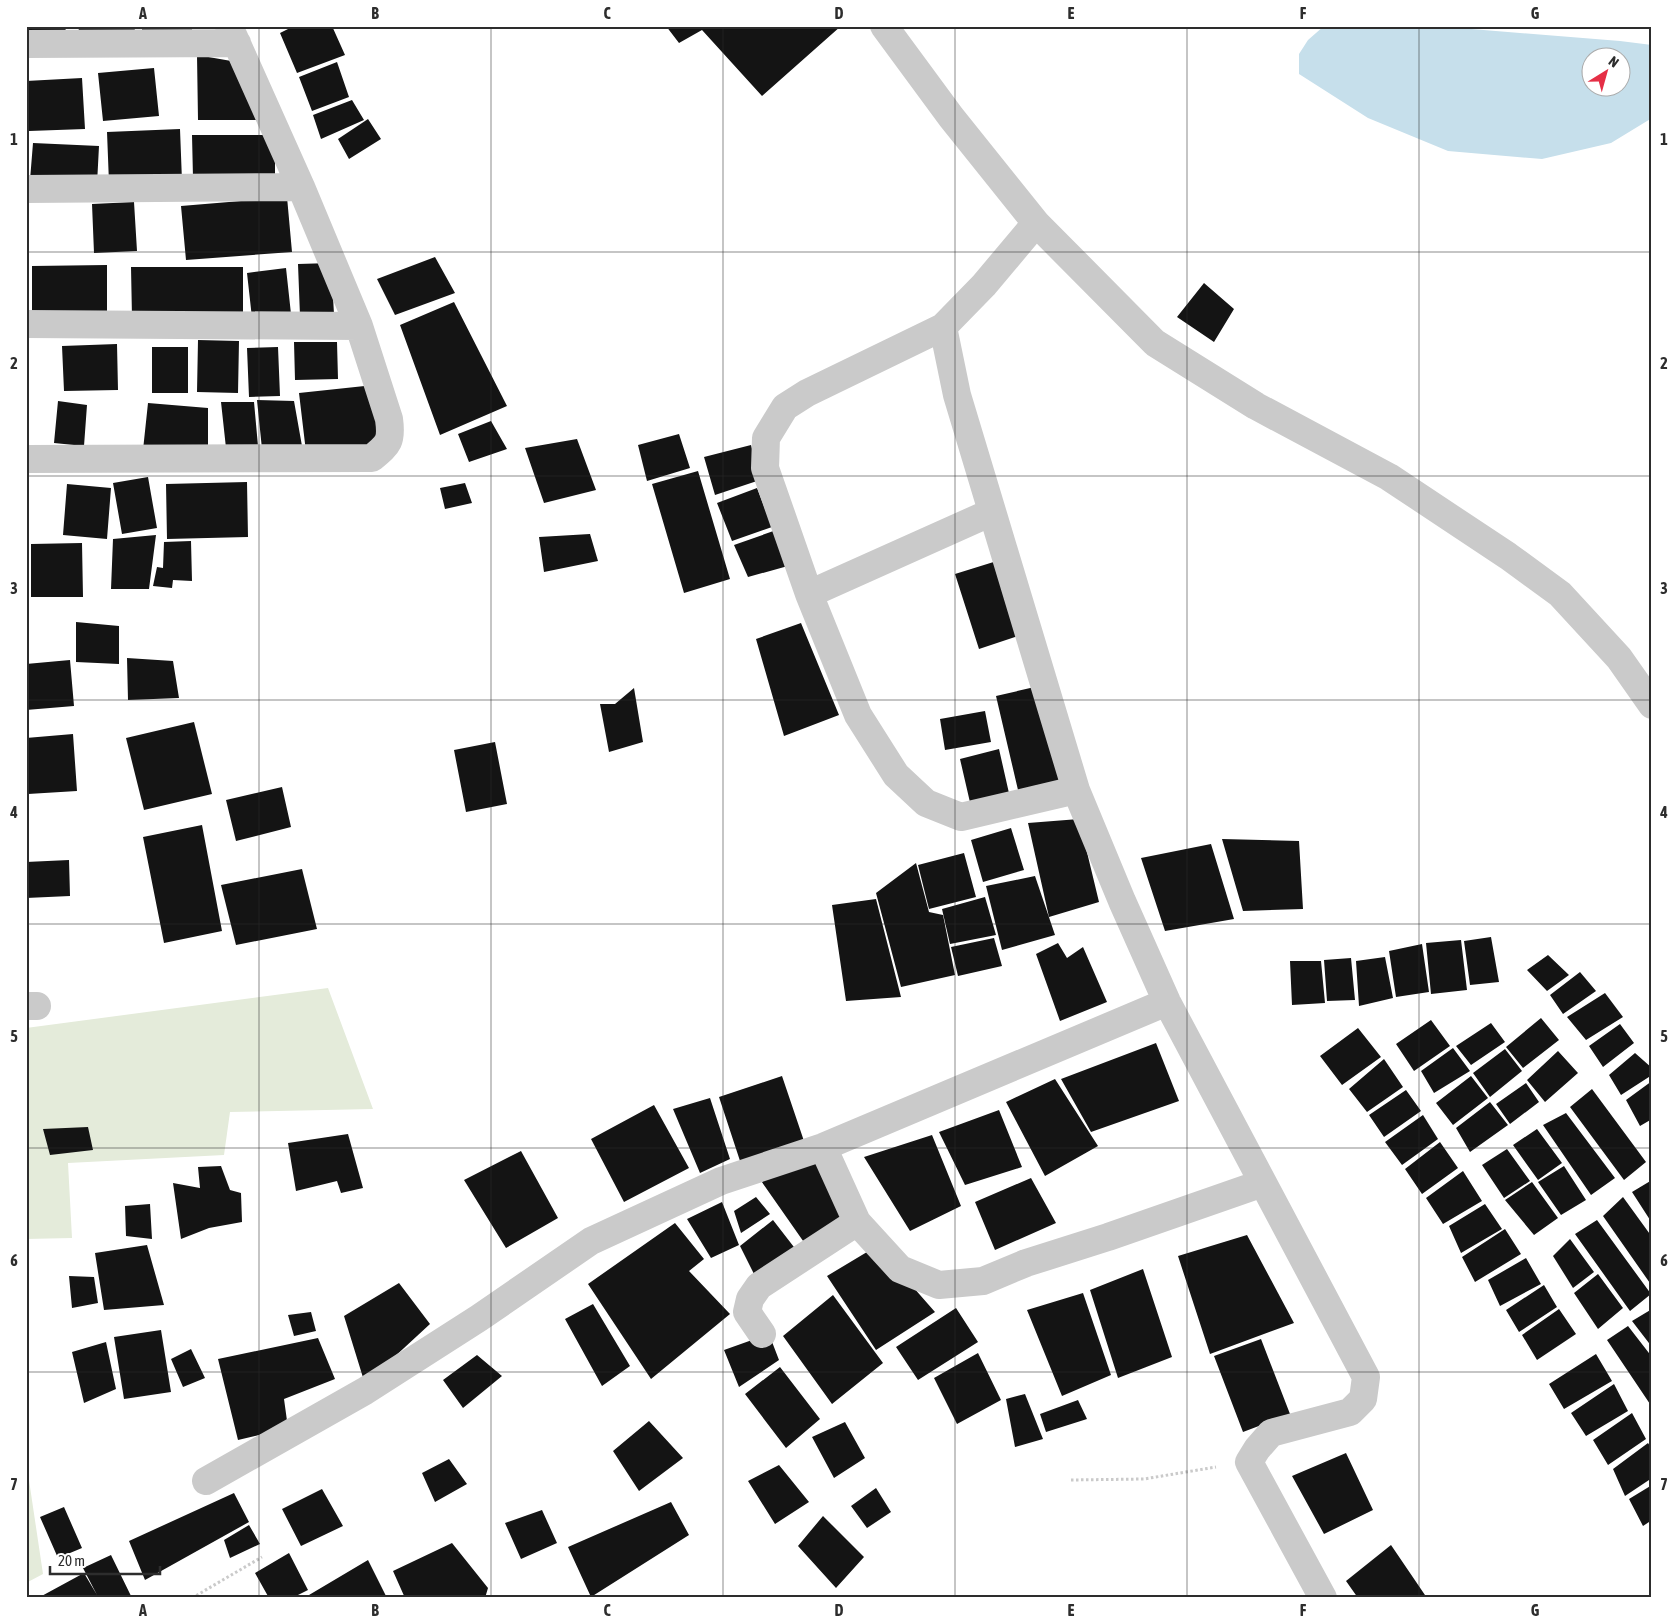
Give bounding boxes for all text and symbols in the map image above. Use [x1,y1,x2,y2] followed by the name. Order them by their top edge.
[138,4,147,22] text: A
[371,4,379,22] text: B
[603,4,611,22] text: C
[835,4,844,22] text: D
[1068,4,1075,22] text: E
[1300,4,1307,22] text: F
[1531,4,1540,22] text: G
[1580,48,1630,98] north arrow
[1606,53,1622,70] text: N
[10,130,18,148] text: 1
[1660,130,1668,148] text: 1
[10,354,18,372] text: 2
[1660,354,1668,372] text: 2
[10,579,18,597] text: 3
[1660,579,1668,597] text: 3
[9,803,18,821] text: 4
[1659,803,1668,821] text: 4
[10,1027,18,1045] text: 5
[1660,1027,1668,1045] text: 5
[10,1251,18,1269] text: 6
[1660,1251,1668,1269] text: 6
[10,1475,18,1493] text: 7
[1660,1475,1668,1493] text: 7
[50,1544,160,1576] scale bar
[58,1552,85,1569] text: 20 m
[138,1601,147,1619] text: A
[371,1601,379,1619] text: B
[603,1601,611,1619] text: C
[835,1601,844,1619] text: D
[1068,1601,1075,1619] text: E
[1300,1601,1307,1619] text: F
[1531,1601,1540,1619] text: G

